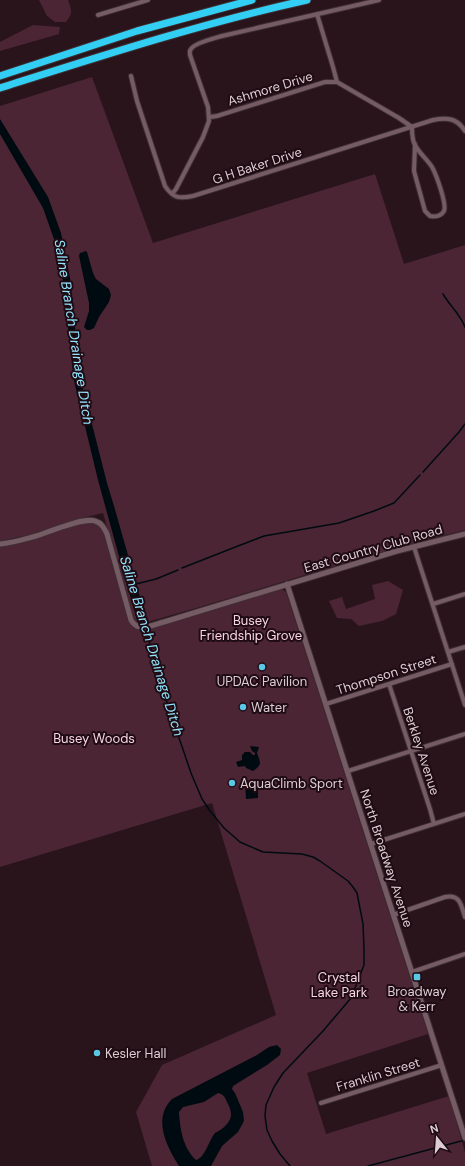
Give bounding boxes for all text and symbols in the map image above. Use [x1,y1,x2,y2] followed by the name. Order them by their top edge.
[226,67,315,109] street label: Ashmore Drive
[210,143,304,188] street label: G H Baker Drive
[50,238,98,426] water label: Saline Branch Drainage Ditch
[302,521,444,576] street label: East Country Club Road
[116,554,188,738] water label: Saline Branch Drainage Ditch
[200,612,302,644] park label: Busey Friendship Grove
[334,650,438,699] street label: Thompson Street
[257,662,267,672] marker: UPDAC Pavilion
[217,673,307,690] place label: UPDAC Pavilion
[251,699,287,716] place label: Water
[238,702,248,712] marker: Water
[399,705,444,797] street label: Berkley Avenue
[53,730,135,747] park label: Busey Woods
[240,775,343,792] place label: AquaClimb Sport
[227,778,237,788] marker: AquaClimb Sport
[356,787,417,929] street label: North Broadway Avenue
[311,969,368,1001] park label: Crystal Lake Park
[412,972,422,982] marker: Broadway & Kerr
[387,983,447,1015] place label: Broadway & Kerr
[105,1045,166,1062] place label: Kesler Hall
[92,1048,102,1058] marker: Kesler Hall
[334,1054,422,1095] street label: Franklin Street
[417,1118,457,1158] north arrow
[428,1121,440,1136] text: N

